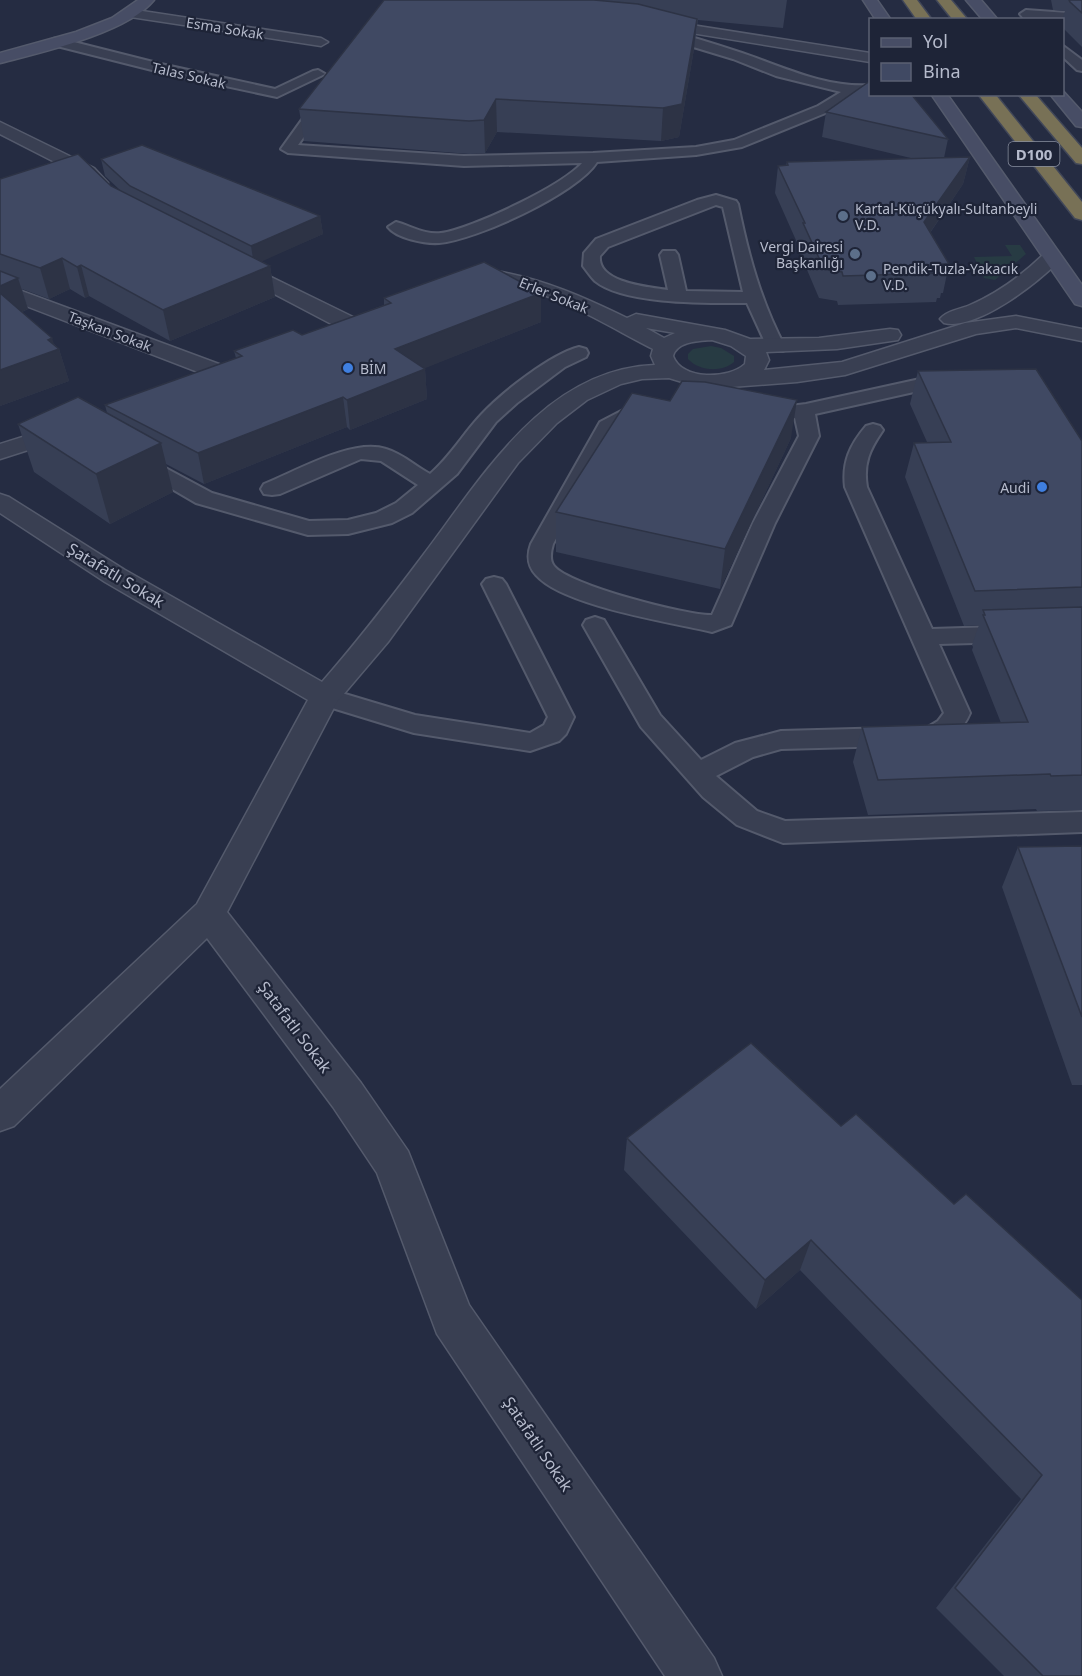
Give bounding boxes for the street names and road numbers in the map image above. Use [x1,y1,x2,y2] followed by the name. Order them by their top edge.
[185,13,266,44] street label: Esma Sokak
[150,57,228,93] street label: Talas Sokak
[1008,142,1060,166] road number: D100
[516,272,592,318] street label: Erler Sokak
[66,306,155,356] street label: Taşkan Sokak
[63,537,169,613] street label: Şatafatlı Sokak
[253,977,337,1078] street label: Şatafatlı Sokak
[498,1392,578,1496] street label: Şatafatlı Sokak

